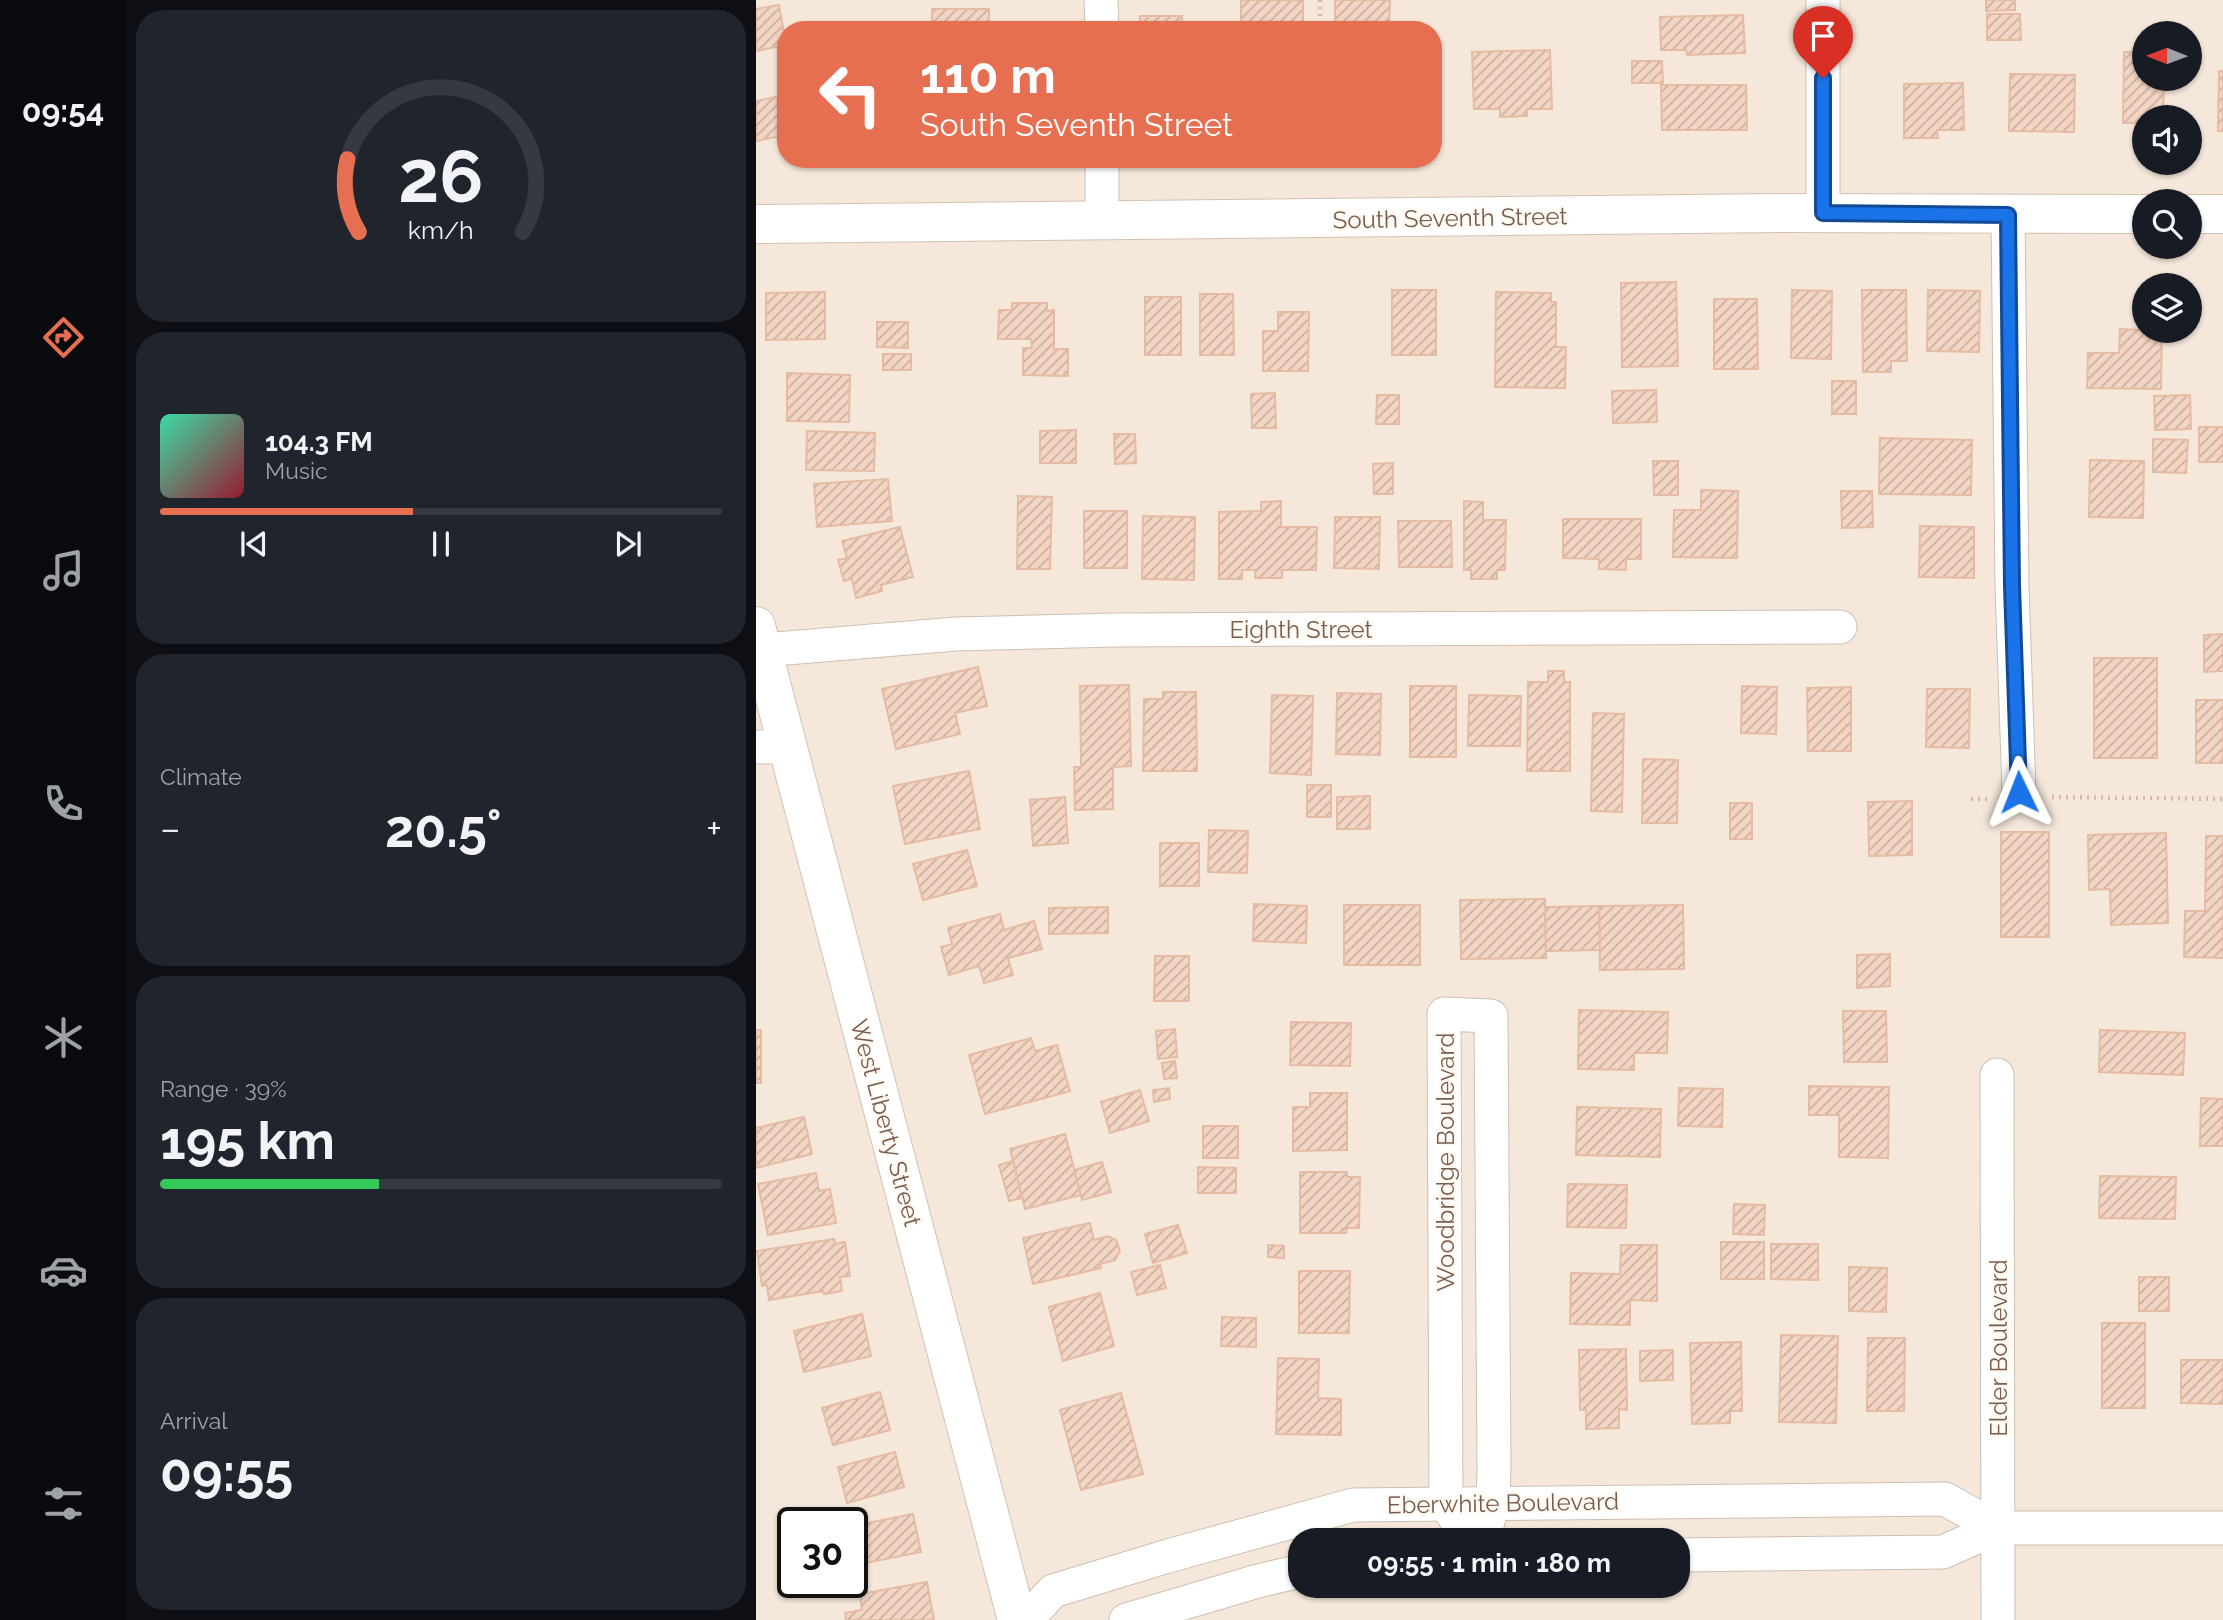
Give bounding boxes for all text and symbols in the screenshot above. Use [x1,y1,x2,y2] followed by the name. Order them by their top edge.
[1793,6,1853,78] pin
[1804,17,1842,55] icon: arrive
[2132,21,2202,91] north arrow
[2132,21,2202,343] map controls
[920,47,1056,104] text: 110 m
[805,49,896,140] icon: left
[22,92,104,129] text: 09:54
[2132,105,2202,175] button: sound
[920,106,1233,143] text: South Seventh Street
[398,134,484,219] text: 26
[2132,189,2202,259] button: search
[1332,201,1568,235] street label: South Seventh Street
[408,215,474,245] text: km/h
[2132,273,2202,343] button: layers
[39,313,88,362] icon: directions
[265,427,373,457] text: 104.3 FM
[265,457,328,484] text: Music
[235,525,273,563] icon: previous
[422,525,460,563] icon: pause
[609,525,647,563] icon: next
[39,546,88,595] icon: music
[1229,615,1373,644] street label: Eighth Street
[1982,755,2056,829] position arrow
[160,763,242,790] text: Climate
[39,779,88,828] icon: phone
[385,798,502,859] text: 20.5°
[160,806,180,851] text: −
[706,806,722,851] text: +
[39,1013,88,1062] icon: climate
[844,1016,928,1230] street label: West Liberty Street
[1431,1033,1460,1291] street label: Woodbridge Boulevard
[160,1075,287,1102] text: Range · 39%
[160,1110,335,1171] text: 195 km
[39,1246,88,1295] icon: car
[1984,1259,2013,1437] street label: Elder Boulevard
[160,1407,227,1434] text: Arrival
[160,1442,293,1503] text: 09:55
[39,1479,88,1528] icon: filters
[1387,1486,1619,1520] street label: Eberwhite Boulevard
[777,1507,868,1598] speed limit sign: 30
[1367,1548,1611,1578] text: 09:55 · 1 min · 180 m

